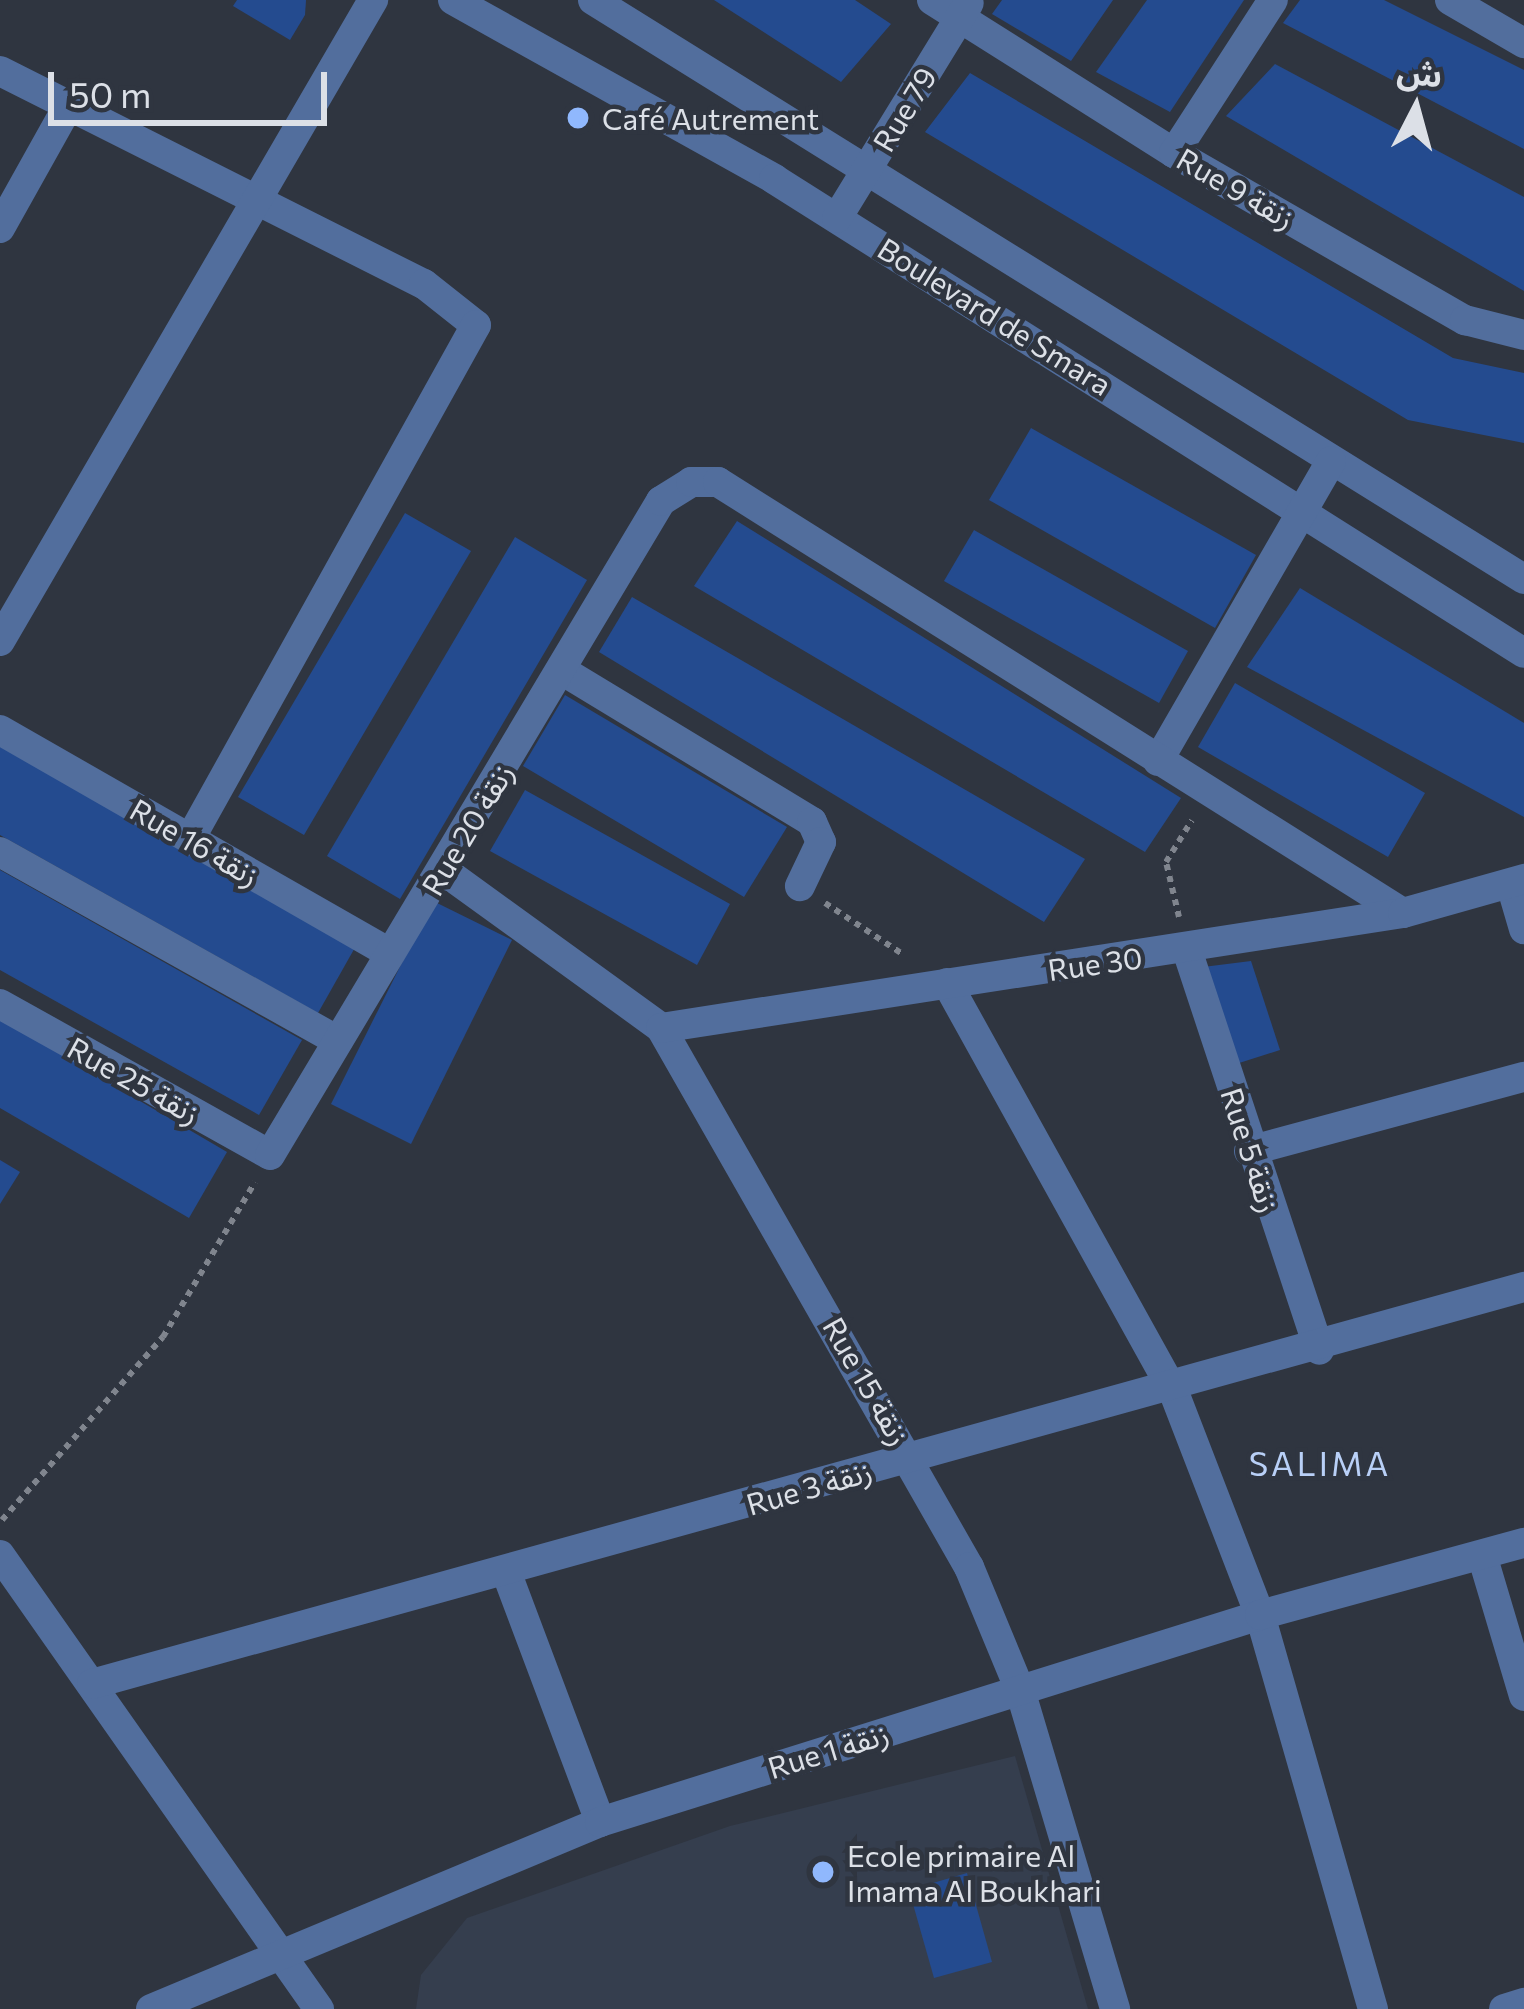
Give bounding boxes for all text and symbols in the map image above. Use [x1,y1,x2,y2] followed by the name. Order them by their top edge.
[54,48,333,122] scale bar
[1356,48,1476,168] north arrow
[1395,49,1444,94] text: ش
[865,60,943,158] street label: Rue 79
[69,71,151,115] text: 50 m
[602,100,819,136] place label: Café Autrement
[565,105,591,131] marker: Café Autrement
[1171,140,1301,236] street label: Rue 9 زنقة
[872,230,1118,402] street label: Boulevard de Smara
[414,756,520,902] street label: Rue 20 زنقة
[124,791,266,893] street label: Rue 16 زنقة
[1045,939,1145,987] street label: Rue 30
[62,1029,206,1131] street label: Rue 25 زنقة
[1214,1083,1288,1217] street label: Rue 5 زنقة
[816,1311,918,1451] street label: Rue 15 زنقة
[1249,1443,1391,1483] district label: SALIMA
[742,1452,876,1522] street label: Rue 3 زنقة
[763,1715,893,1785] street label: Rue 1 زنقة
[847,1837,1102,1908] place label: Ecole primaire Al Imama Al Boukhari
[810,1859,836,1885] marker: Ecole primaire Al Imama Al Boukhari

